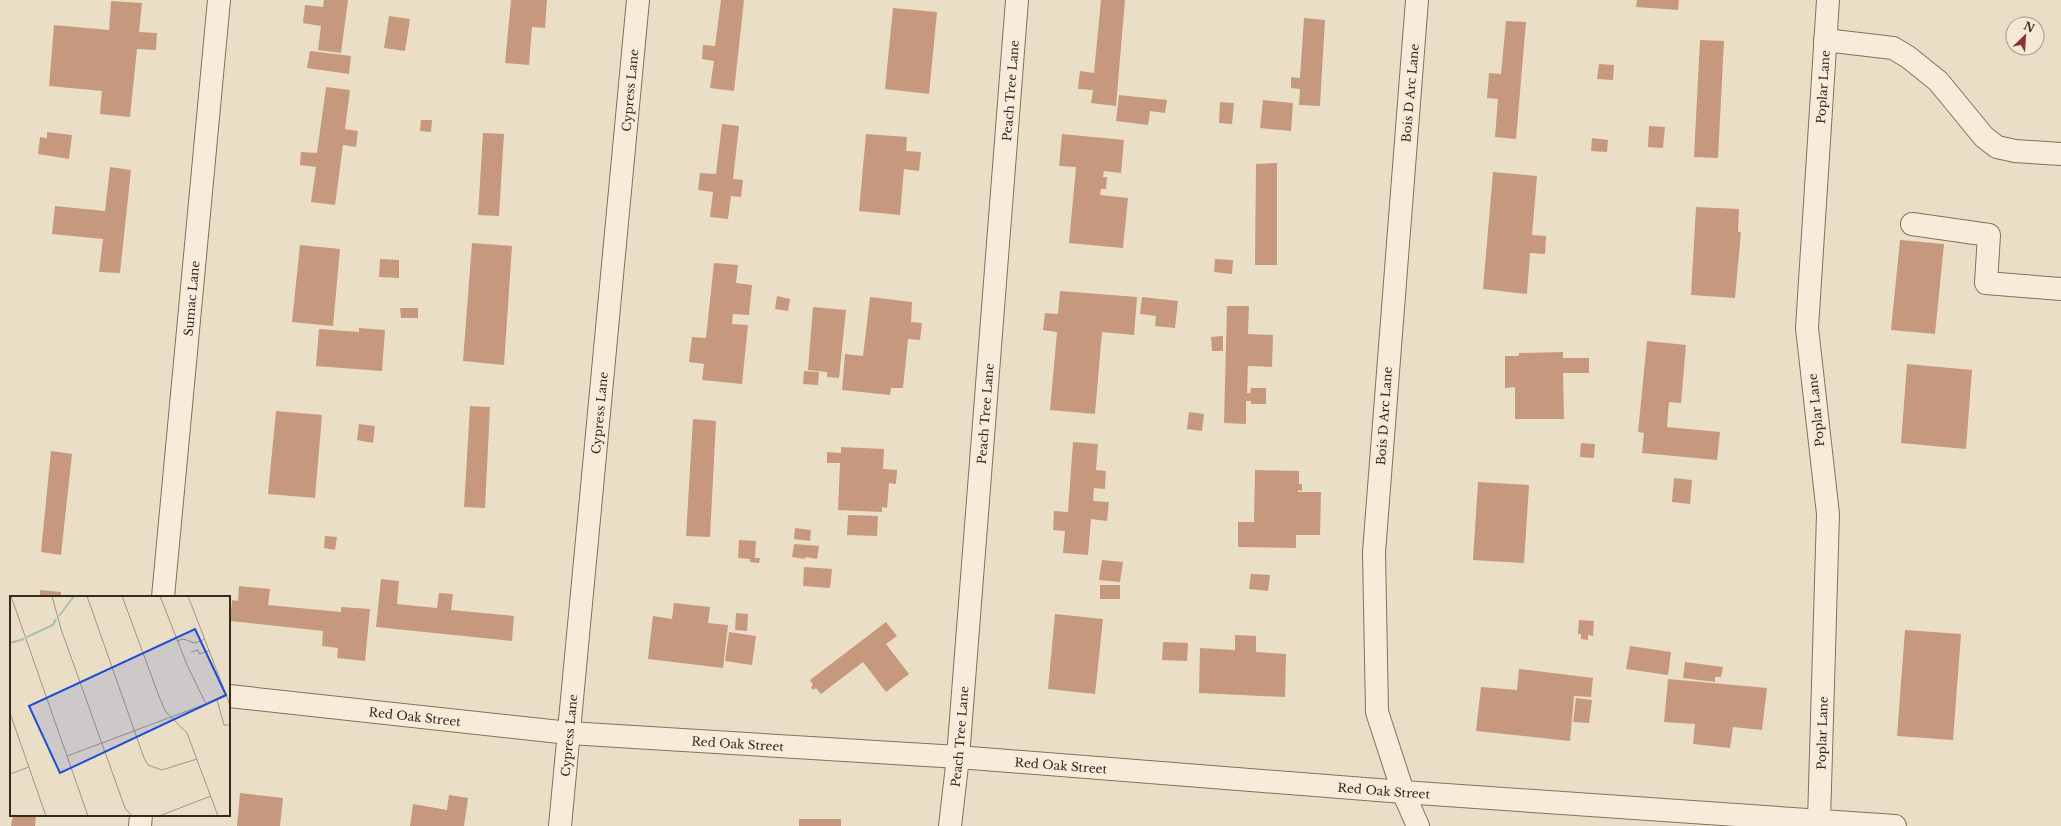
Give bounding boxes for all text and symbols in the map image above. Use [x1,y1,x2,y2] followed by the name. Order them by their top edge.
[2005,16,2045,56] north arrow
[2022,18,2037,36] text: N
[999,39,1021,142] street label: Peach Tree Lane
[1398,43,1422,143] street label: Bois D Arc Lane
[618,48,641,132] street label: Cypress Lane
[1813,49,1832,124] street label: Poplar Lane
[180,260,202,337] street label: Sumac Lane
[973,362,996,465] street label: Peach Tree Lane
[1373,366,1395,466] street label: Bois D Arc Lane
[588,371,610,455] street label: Cypress Lane
[1805,372,1827,447] street label: Poplar Lane
[10,596,230,816] inset map
[947,685,971,788] street label: Peach Tree Lane
[557,693,580,777] street label: Cypress Lane
[1813,696,1830,770] street label: Poplar Lane
[368,704,462,729] street label: Red Oak Street
[691,733,785,754] street label: Red Oak Street
[1014,754,1108,776] street label: Red Oak Street
[1337,779,1431,801] street label: Red Oak Street

